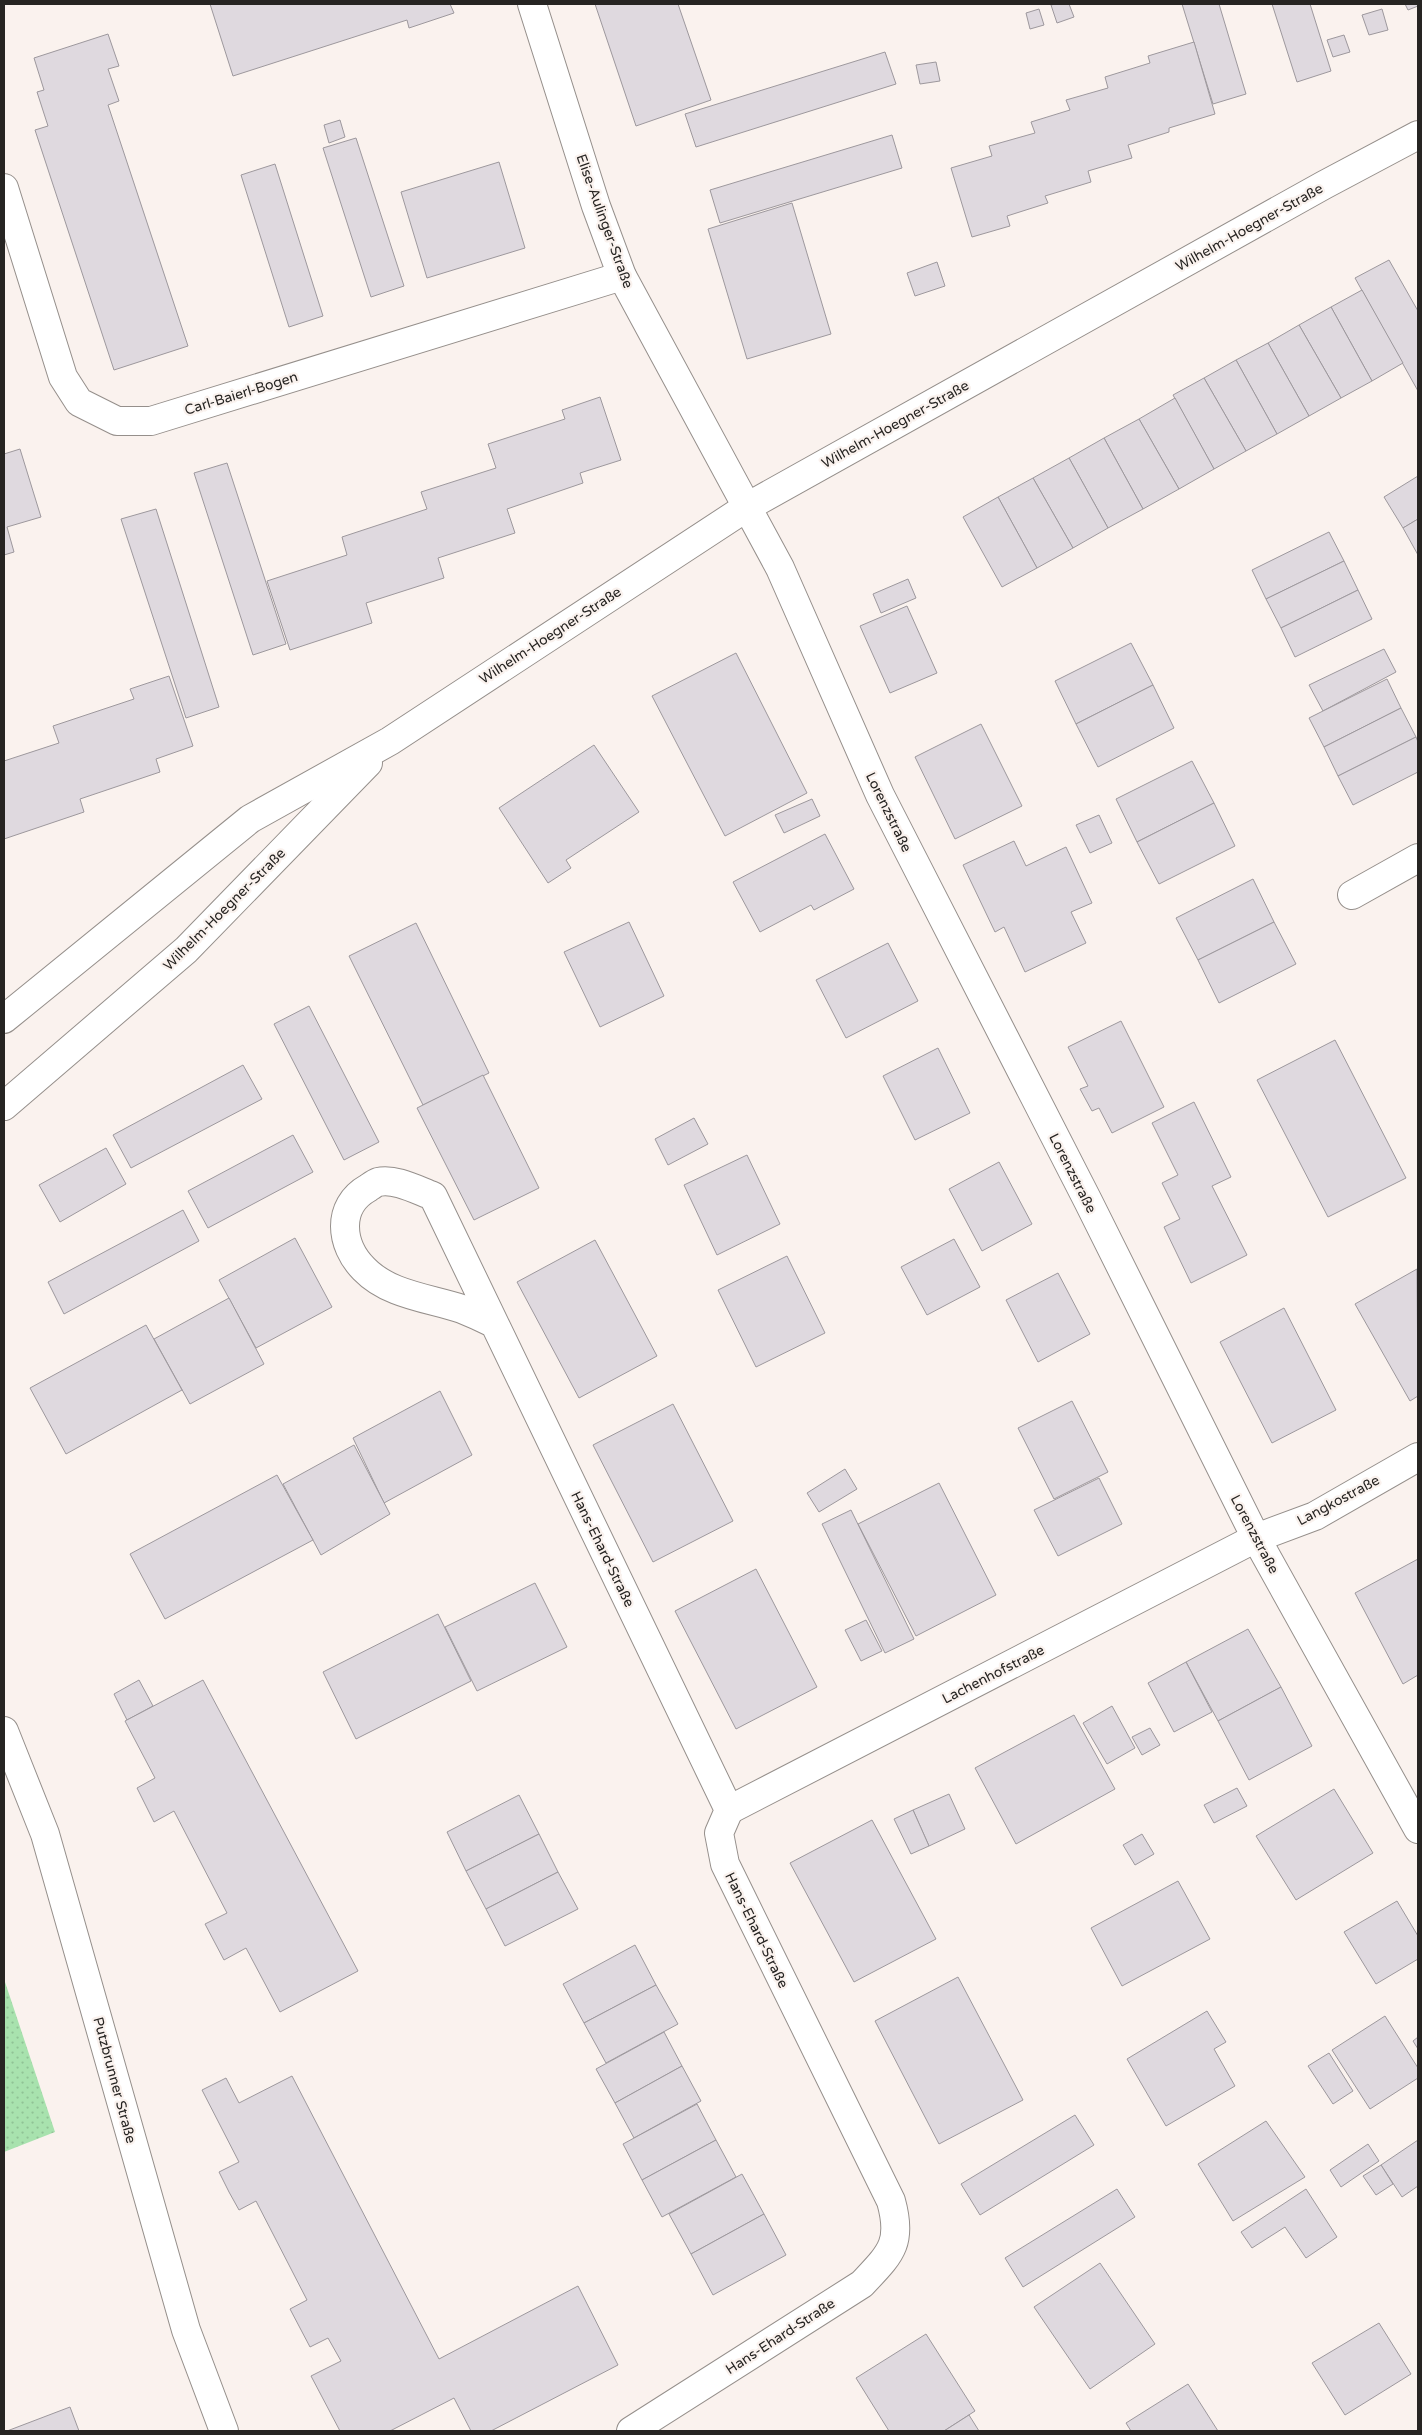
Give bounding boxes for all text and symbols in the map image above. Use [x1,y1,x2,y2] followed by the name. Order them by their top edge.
[572,152,637,291] street label: Elise-Aulinger-Straße
[1173,180,1326,275] street label: Wilhelm-Hoegner-Straße
[183,368,300,419] street label: Carl-Baierl-Bogen
[819,377,972,472] street label: Wilhelm-Hoegner-Straße
[476,583,624,688] street label: Wilhelm-Hoegner-Straße
[862,769,915,855] street label: Lorenzstraße
[160,845,289,974] street label: Wilhelm-Hoegner-Straße
[1045,1131,1100,1216] street label: Lorenzstraße
[1294,1472,1382,1529] street label: Langkostraße
[567,1489,638,1610] street label: Hans-Ehard-Straße
[1227,1492,1282,1577] street label: Lorenzstraße
[939,1641,1047,1708] street label: Lachenhofstraße
[721,1870,792,1991] street label: Hans-Ehard-Straße
[89,2015,140,2145] street label: Putzbrunner Straße
[723,2295,838,2378] street label: Hans-Ehard-Straße

